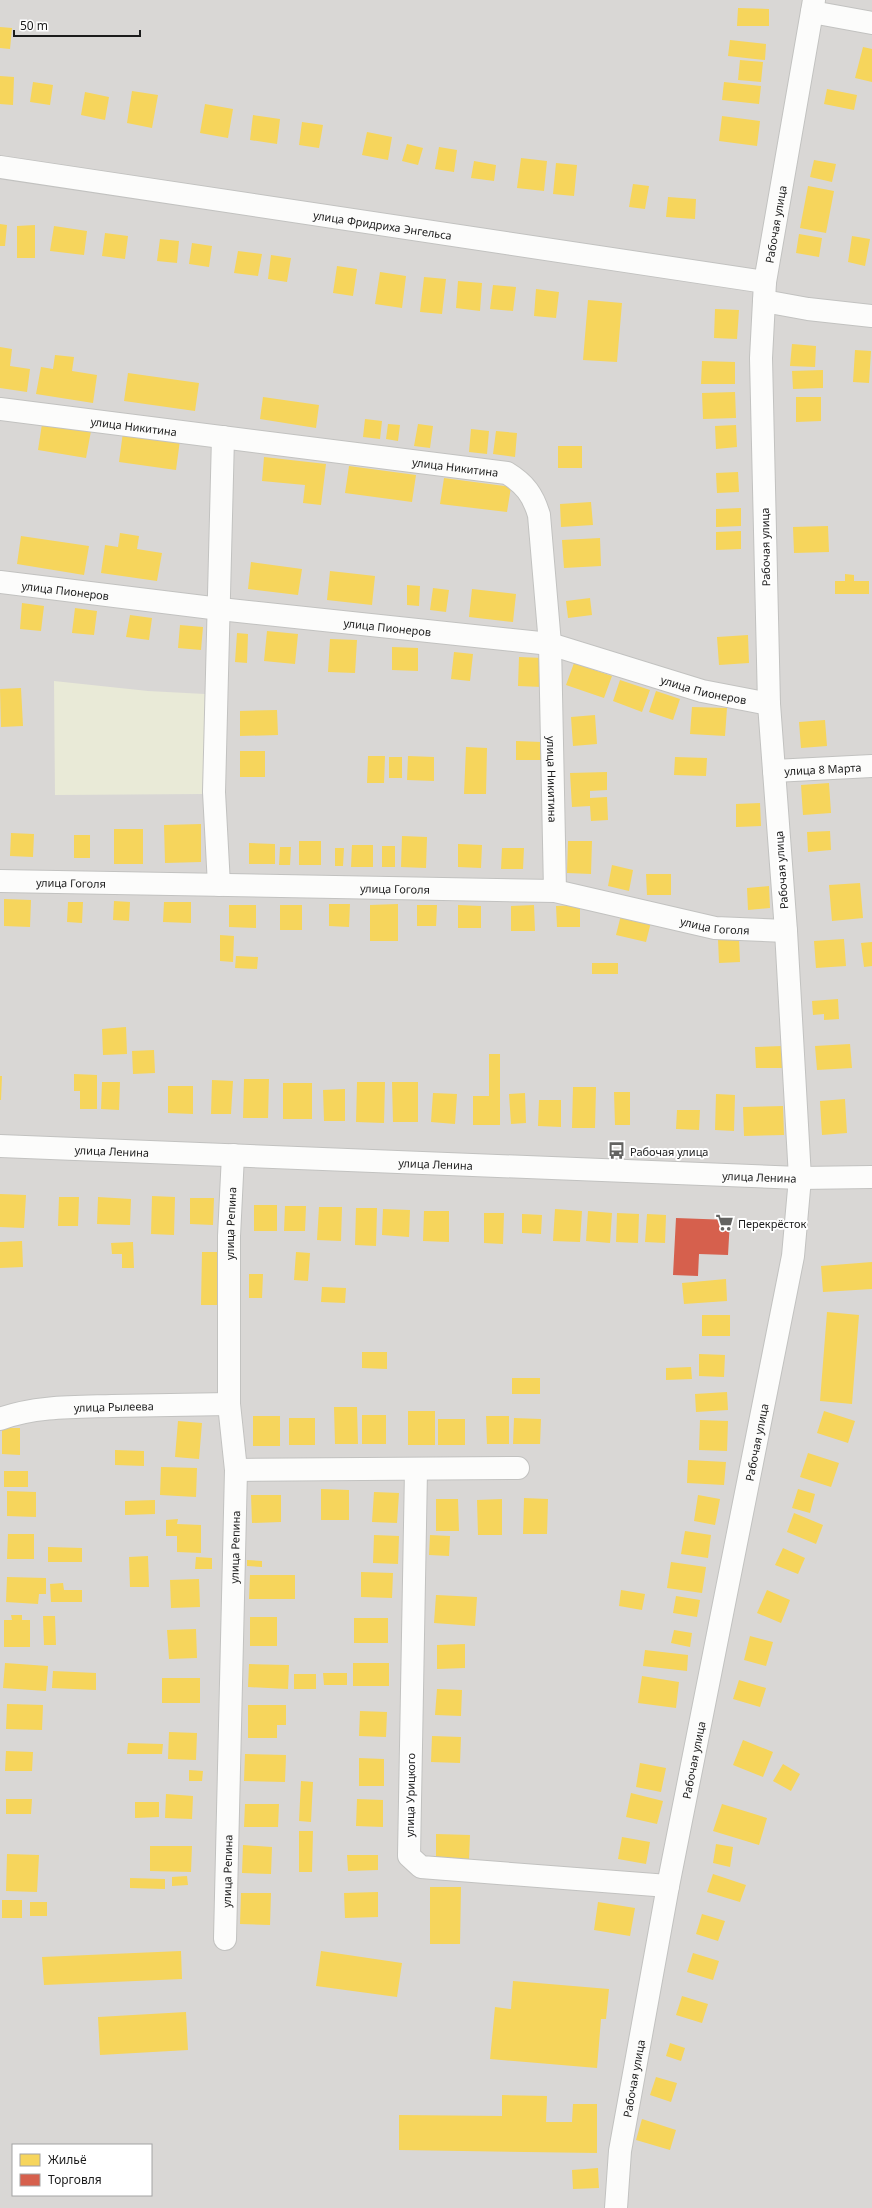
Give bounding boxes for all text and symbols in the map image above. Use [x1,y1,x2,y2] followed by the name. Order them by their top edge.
[14,12,140,38] scale bar
[20,17,48,34] text: 50 m
[761,184,789,264] street label: Рабочая улица
[312,207,453,242] street label: улица Фридриха Энгельса
[90,413,178,439] street label: улица Никитина
[411,454,499,479] street label: улица Никитина
[757,508,773,586] street label: Рабочая улица
[21,577,110,603] street label: улица Пионеров
[343,615,432,639] street label: улица Пионеров
[659,671,748,707] street label: улица Пионеров
[544,736,561,823] street label: улица Никитина
[784,759,862,778] street label: улица 8 Марта
[771,830,791,910] street label: Рабочая улица
[36,874,106,890] street label: улица Гоголя
[360,880,430,896] street label: улица Гоголя
[679,913,750,937] street label: улица Гоголя
[74,1141,149,1159] street label: улица Ленина
[607,1141,627,1161] bus stop icon: Рабочая улица
[630,1144,708,1159] place label: Рабочая улица
[398,1154,473,1172] street label: улица Ленина
[722,1167,797,1185] street label: улица Ленина
[222,1187,239,1260] street label: улица Репина
[715,1213,735,1233] supermarket icon: Перекрёсток
[738,1216,806,1231] place label: Перекрёсток
[73,1398,154,1414] street label: улица Рылеева
[741,1402,771,1482] street label: Рабочая улица
[226,1510,243,1584] street label: улица Репина
[678,1720,708,1800] street label: Рабочая улица
[402,1753,418,1837] street label: улица Урицкого
[218,1834,235,1908] street label: улица Репина
[619,2038,648,2118] street label: Рабочая улица
[12,2144,152,2196] legend
[48,2151,87,2168] text: Жильё
[48,2171,102,2188] text: Торговля

